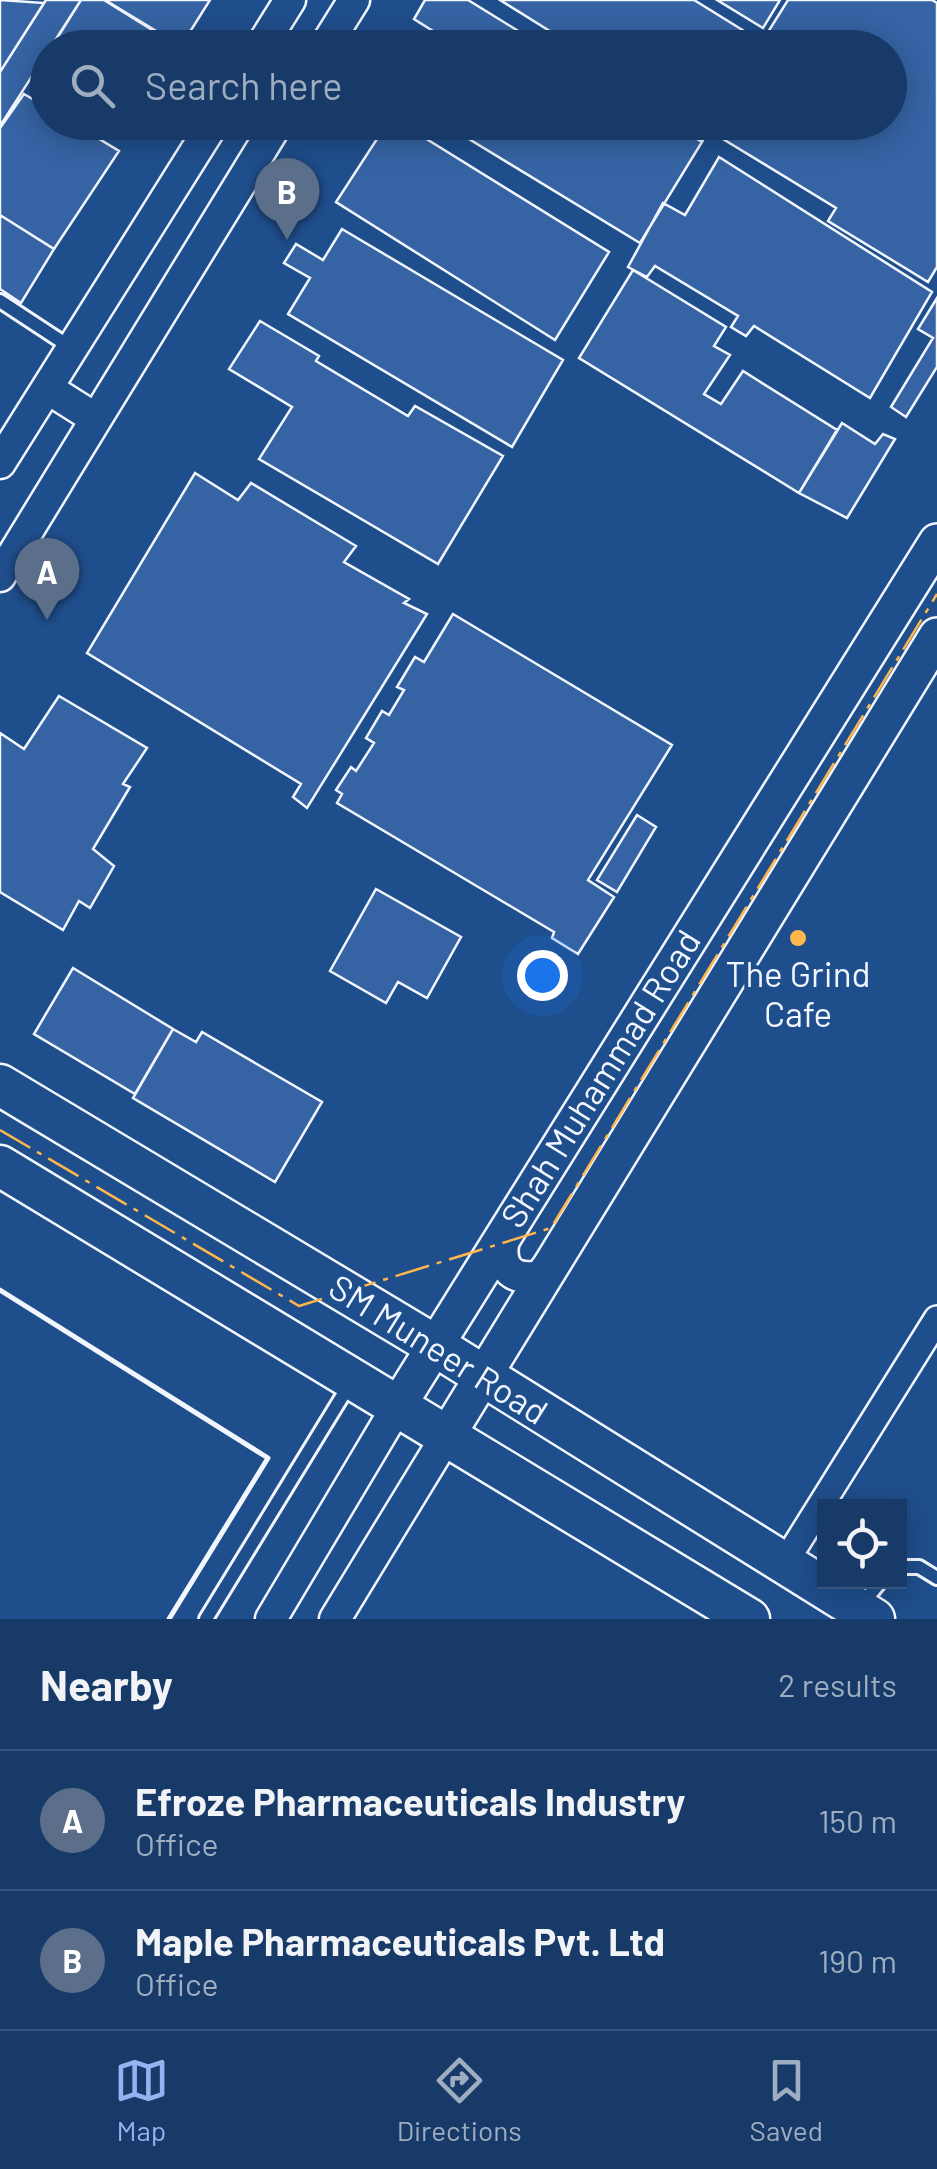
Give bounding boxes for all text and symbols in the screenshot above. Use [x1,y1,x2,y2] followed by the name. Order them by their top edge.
[30,30,907,140] search box
[65,58,120,113] icon: search
[145,62,343,108] text: Search here
[254,158,320,240] pin: B
[15,538,80,620] pin: A
[491,921,708,1234] street label: Shah Muhammad Road
[787,927,809,949] marker: The Grind Cafe
[517,950,568,1001] your location
[725,952,871,1034] place label: The Grind Cafe
[322,1264,556,1432] street label: SM Muneer Road
[817,1499,907,1589] map controls
[817,1499,907,1589] button: locate
[40,1659,173,1709] text: Nearby
[778,1665,897,1703] text: 2 results
[135,1778,686,1824] text: Efroze Pharmaceuticals Industry
[62,1801,83,1839] text: A
[818,1801,897,1839] text: 150 m
[135,1824,219,1862] text: Office
[135,1918,665,1964] text: Maple Pharmaceuticals Pvt. Ltd
[63,1941,82,1979] text: B
[818,1941,897,1979] text: 190 m
[135,1964,219,2002] text: Office
[114,2053,169,2147] tab: Map
[397,2053,522,2147] tab: Directions
[750,2053,823,2147] tab: Saved

